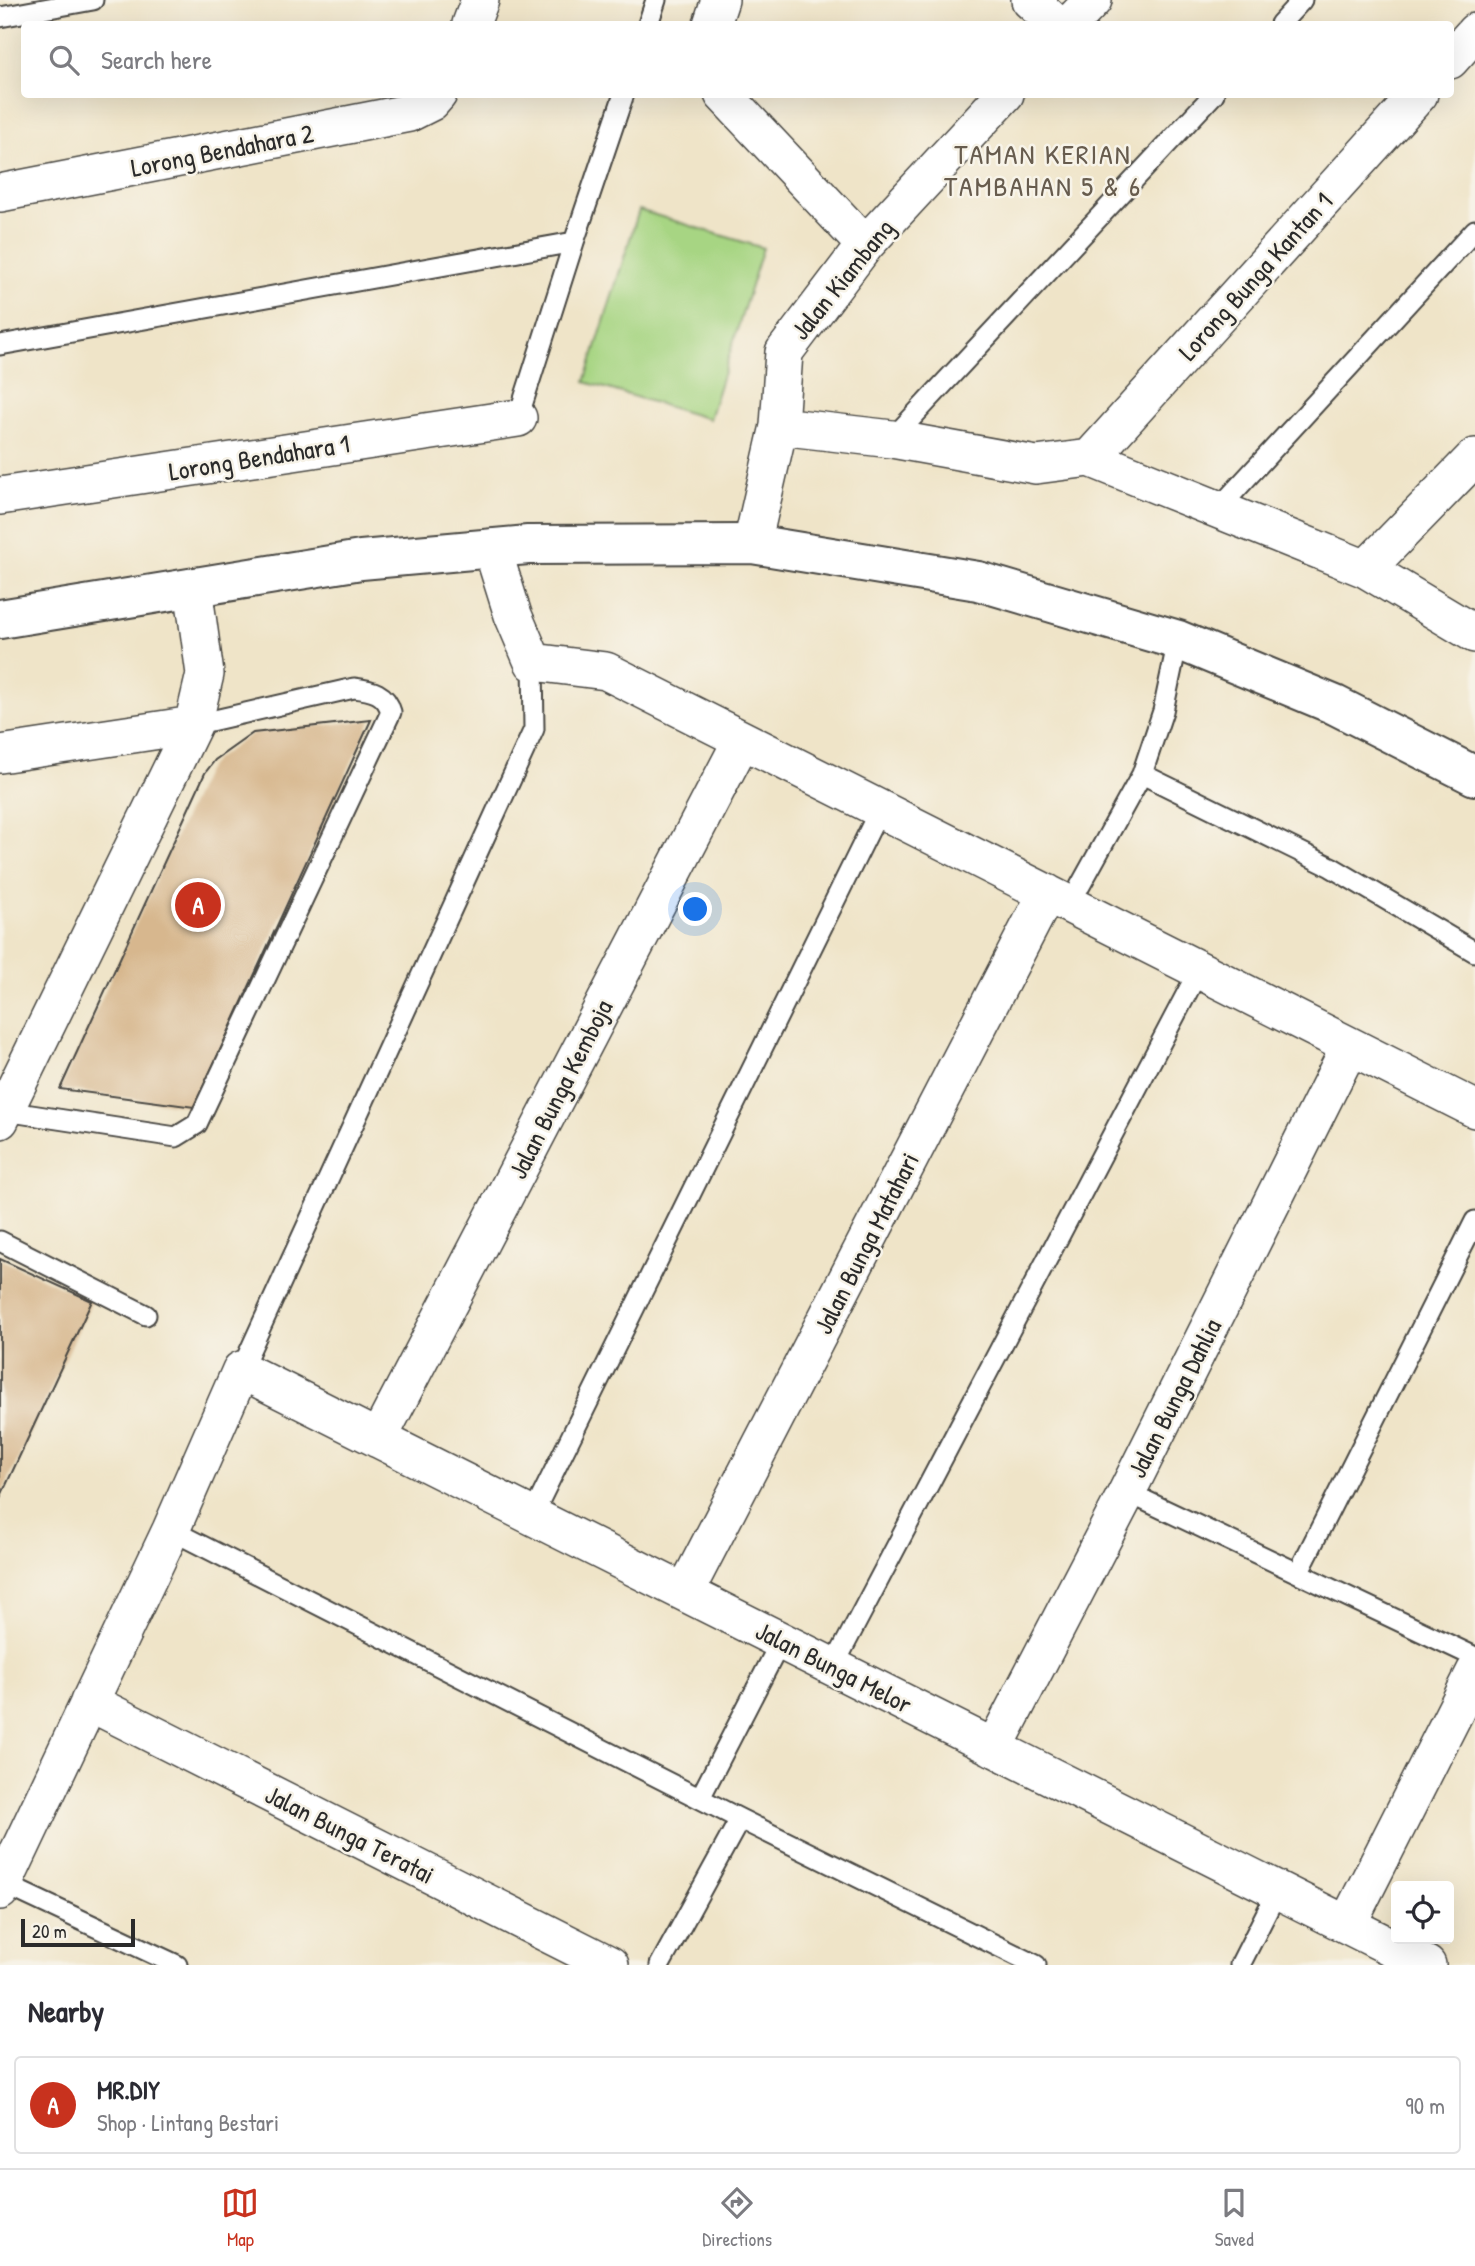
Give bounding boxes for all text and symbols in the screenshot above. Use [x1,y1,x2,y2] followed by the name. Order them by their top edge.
[21,21,1454,98] search box
[45,41,83,79] icon: search
[101,42,212,77] text: Search here
[128,115,316,185] street label: Lorong Bendahara 2
[944,135,1142,205] district label: TAMAN KERIAN TAMBAHAN 5 & 6
[1170,184,1340,368] street label: Lorong Bunga Kantan 1
[782,211,902,347] street label: Jalan Kiambang
[166,425,352,489] street label: Lorong Bendahara 1
[175,879,221,931] pin: A
[678,892,712,926] your location
[500,993,620,1185] street label: Jalan Bunga Kemboja
[805,1146,927,1340] street label: Jalan Bunga Matahari
[1119,1312,1229,1484] street label: Jalan Bunga Dahlia
[750,1613,918,1721] street label: Jalan Bunga Melor
[259,1776,441,1892] street label: Jalan Bunga Teratai
[1391,1881,1454,1944] map controls
[1391,1881,1454,1944] button: locate
[21,1916,135,1948] scale bar
[32,1918,67,1944] text: 20 m
[28,1991,104,2031] text: Nearby
[97,2072,160,2107] text: MR.DIY
[47,2090,59,2121] text: A
[1405,2090,1445,2121] text: 90 m
[97,2107,279,2138] text: Shop · Lintang Bestari
[221,2184,259,2252] tab: Map
[702,2184,772,2252] tab: Directions
[1215,2184,1254,2252] tab: Saved

